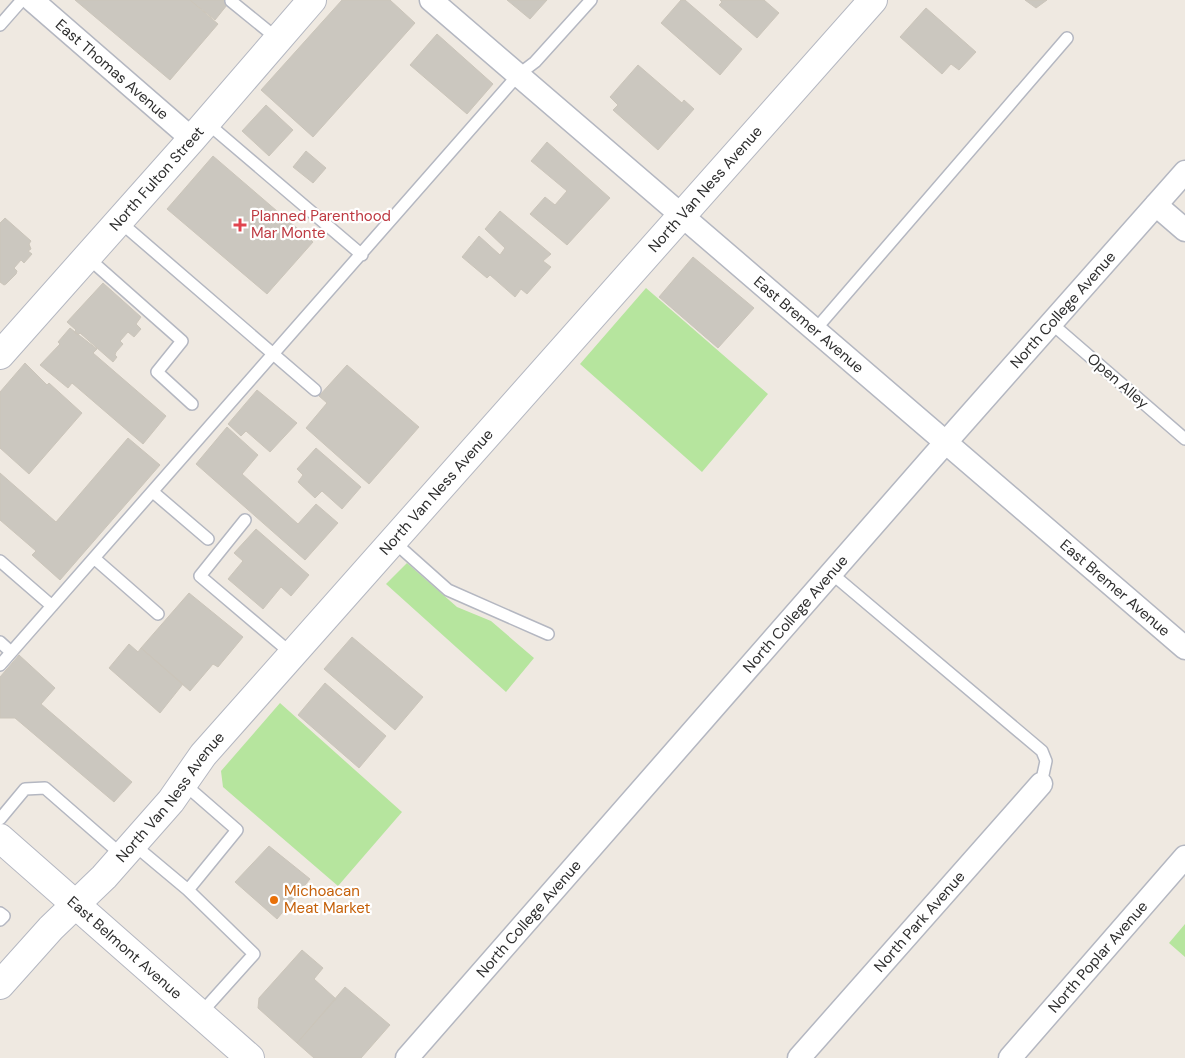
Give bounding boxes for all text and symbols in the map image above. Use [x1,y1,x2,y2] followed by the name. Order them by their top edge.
[51,15,173,124] street label: East Thomas Avenue
[105,122,209,235] street label: North Fulton Street
[644,122,767,256] street label: North Van Ness Avenue
[251,206,391,243] place label: Planned Parenthood Mar Monte
[233,218,247,232] marker: Planned Parenthood Mar Monte
[1006,247,1120,373] street label: North College Avenue
[749,272,868,378] street label: East Bremer Avenue
[1083,349,1153,414] street label: Open Alley
[375,425,498,559] street label: North Van Ness Avenue
[1056,535,1174,641] street label: East Bremer Avenue
[739,551,852,677] street label: North College Avenue
[112,728,229,867] street label: North Van Ness Avenue
[472,856,586,982] street label: North College Avenue
[870,867,969,976] street label: North Park Avenue
[284,881,371,918] place label: Michoacan Meat Market
[63,892,186,1004] street label: East Belmont Avenue
[268,894,280,906] marker: Michoacan Meat Market
[1044,897,1152,1017] street label: North Poplar Avenue

